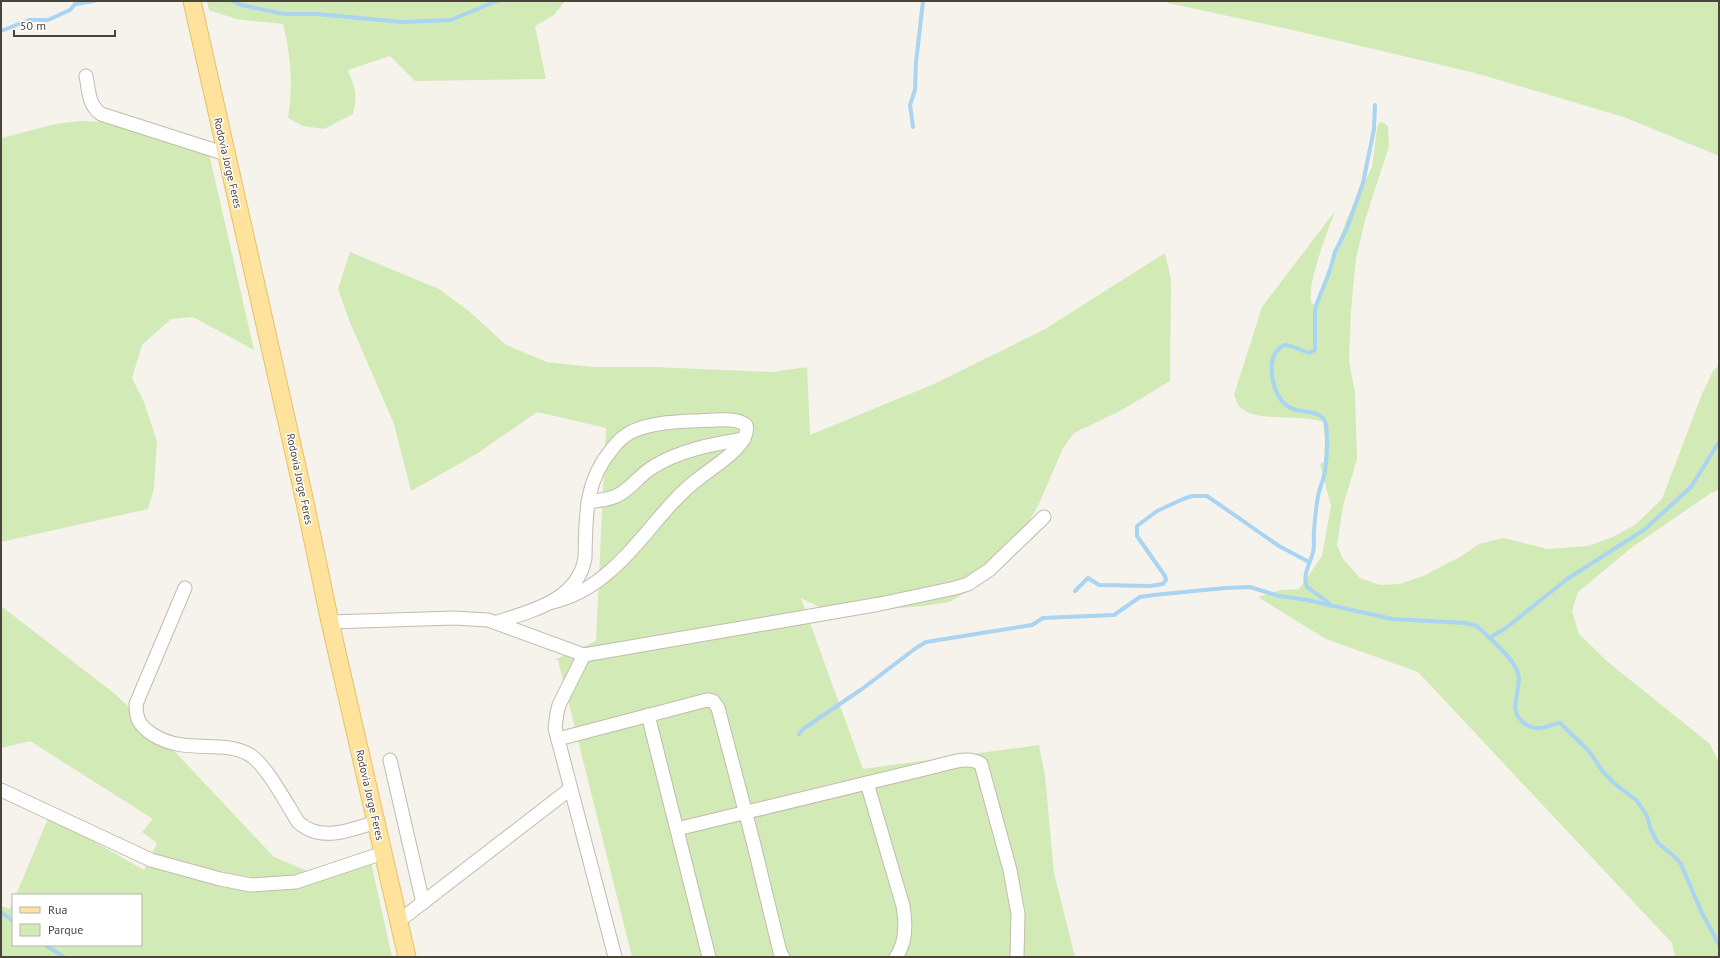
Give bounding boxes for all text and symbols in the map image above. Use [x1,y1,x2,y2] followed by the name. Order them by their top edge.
[14,12,115,38] scale bar
[20,18,46,33] text: 50 m
[211,116,245,210] street label: Rodovia Jorge Feres
[284,432,317,526] street label: Rodovia Jorge Feres
[353,748,387,842] street label: Rodovia Jorge Feres
[12,894,142,946] legend
[48,902,67,917] text: Rua
[48,922,83,937] text: Parque

